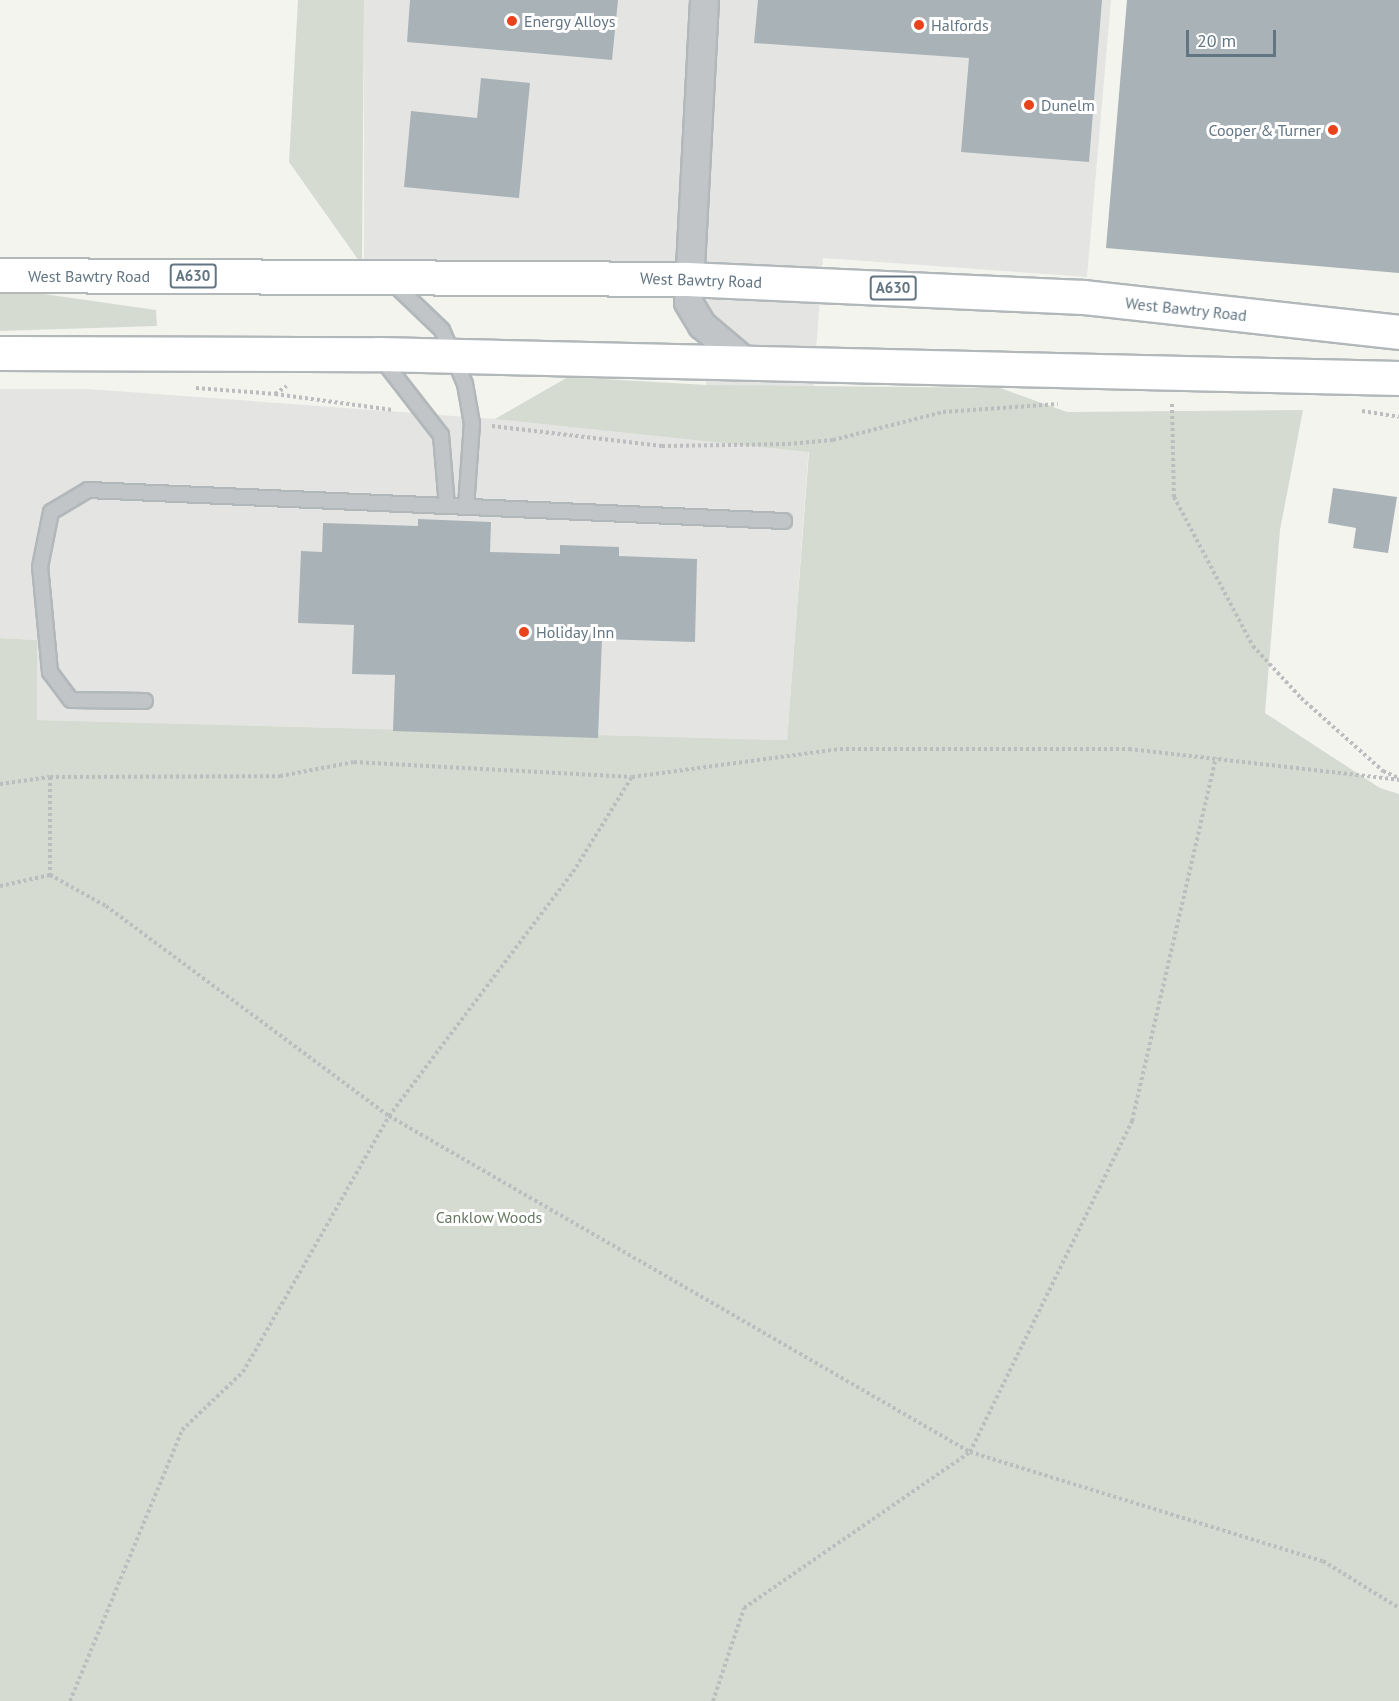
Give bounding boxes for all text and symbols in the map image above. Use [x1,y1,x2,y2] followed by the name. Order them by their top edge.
[524,11,616,31] place label: Energy Alloys
[505,14,519,28] marker: Energy Alloys
[931,15,989,35] place label: Halfords
[912,18,926,32] marker: Halfords
[1189,18,1279,56] scale bar
[1197,29,1236,52] text: 20 m
[1041,95,1095,115] place label: Dunelm
[1022,98,1036,112] marker: Dunelm
[1208,120,1321,140] place label: Cooper & Turner
[1326,123,1340,137] marker: Cooper & Turner
[169,264,217,288] road number: A630
[28,266,150,286] street label: West Bawtry Road
[639,268,763,292] street label: West Bawtry Road
[869,276,917,300] road number: A630
[1124,293,1248,325] street label: West Bawtry Road
[536,622,615,642] place label: Holiday Inn
[517,625,531,639] marker: Holiday Inn
[435,1207,543,1227] park label: Canklow Woods

